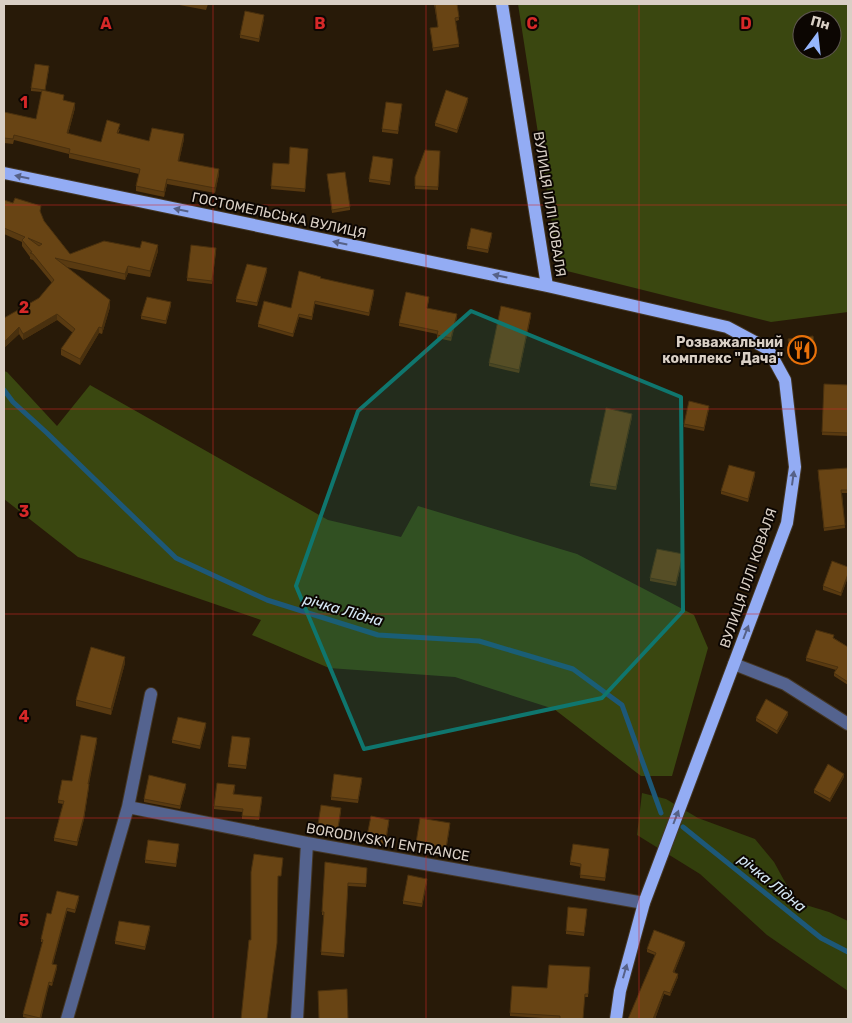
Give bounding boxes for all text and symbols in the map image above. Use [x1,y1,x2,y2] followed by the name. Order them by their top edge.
[792,10,842,60] north arrow
[809,12,832,34] text: Пн
[100,14,112,33] text: A
[314,14,326,33] text: B
[526,14,538,33] text: C
[740,14,752,33] text: D
[20,93,28,112] text: 1
[530,130,569,278] street label: ВУЛИЦЯ ІЛЛІ КОВАЛЯ
[15,173,30,181] one-way arrow
[190,189,368,242] street label: ГОСТОМЕЛЬСЬКА ВУЛИЦЯ
[174,206,189,214] one-way arrow
[333,239,348,247] one-way arrow
[492,272,507,280] one-way arrow
[19,298,29,317] text: 2
[662,334,783,367] place label: Розважальний комплекс "Дача"
[787,335,817,365] restaurant icon: Розважальний комплекс "Дача"
[789,469,797,485] one-way arrow
[19,502,29,521] text: 3
[717,506,780,650] street label: ВУЛИЦЯ ІЛЛІ КОВАЛЯ
[301,590,385,630] water label: річка Лідна
[743,625,750,640] one-way arrow
[19,707,30,726] text: 4
[672,809,680,824] one-way arrow
[305,820,471,865] street label: BORODIVSKYI ENTRANCE
[734,850,810,916] water label: річка Лідна
[19,911,29,930] text: 5
[622,964,630,979] one-way arrow

